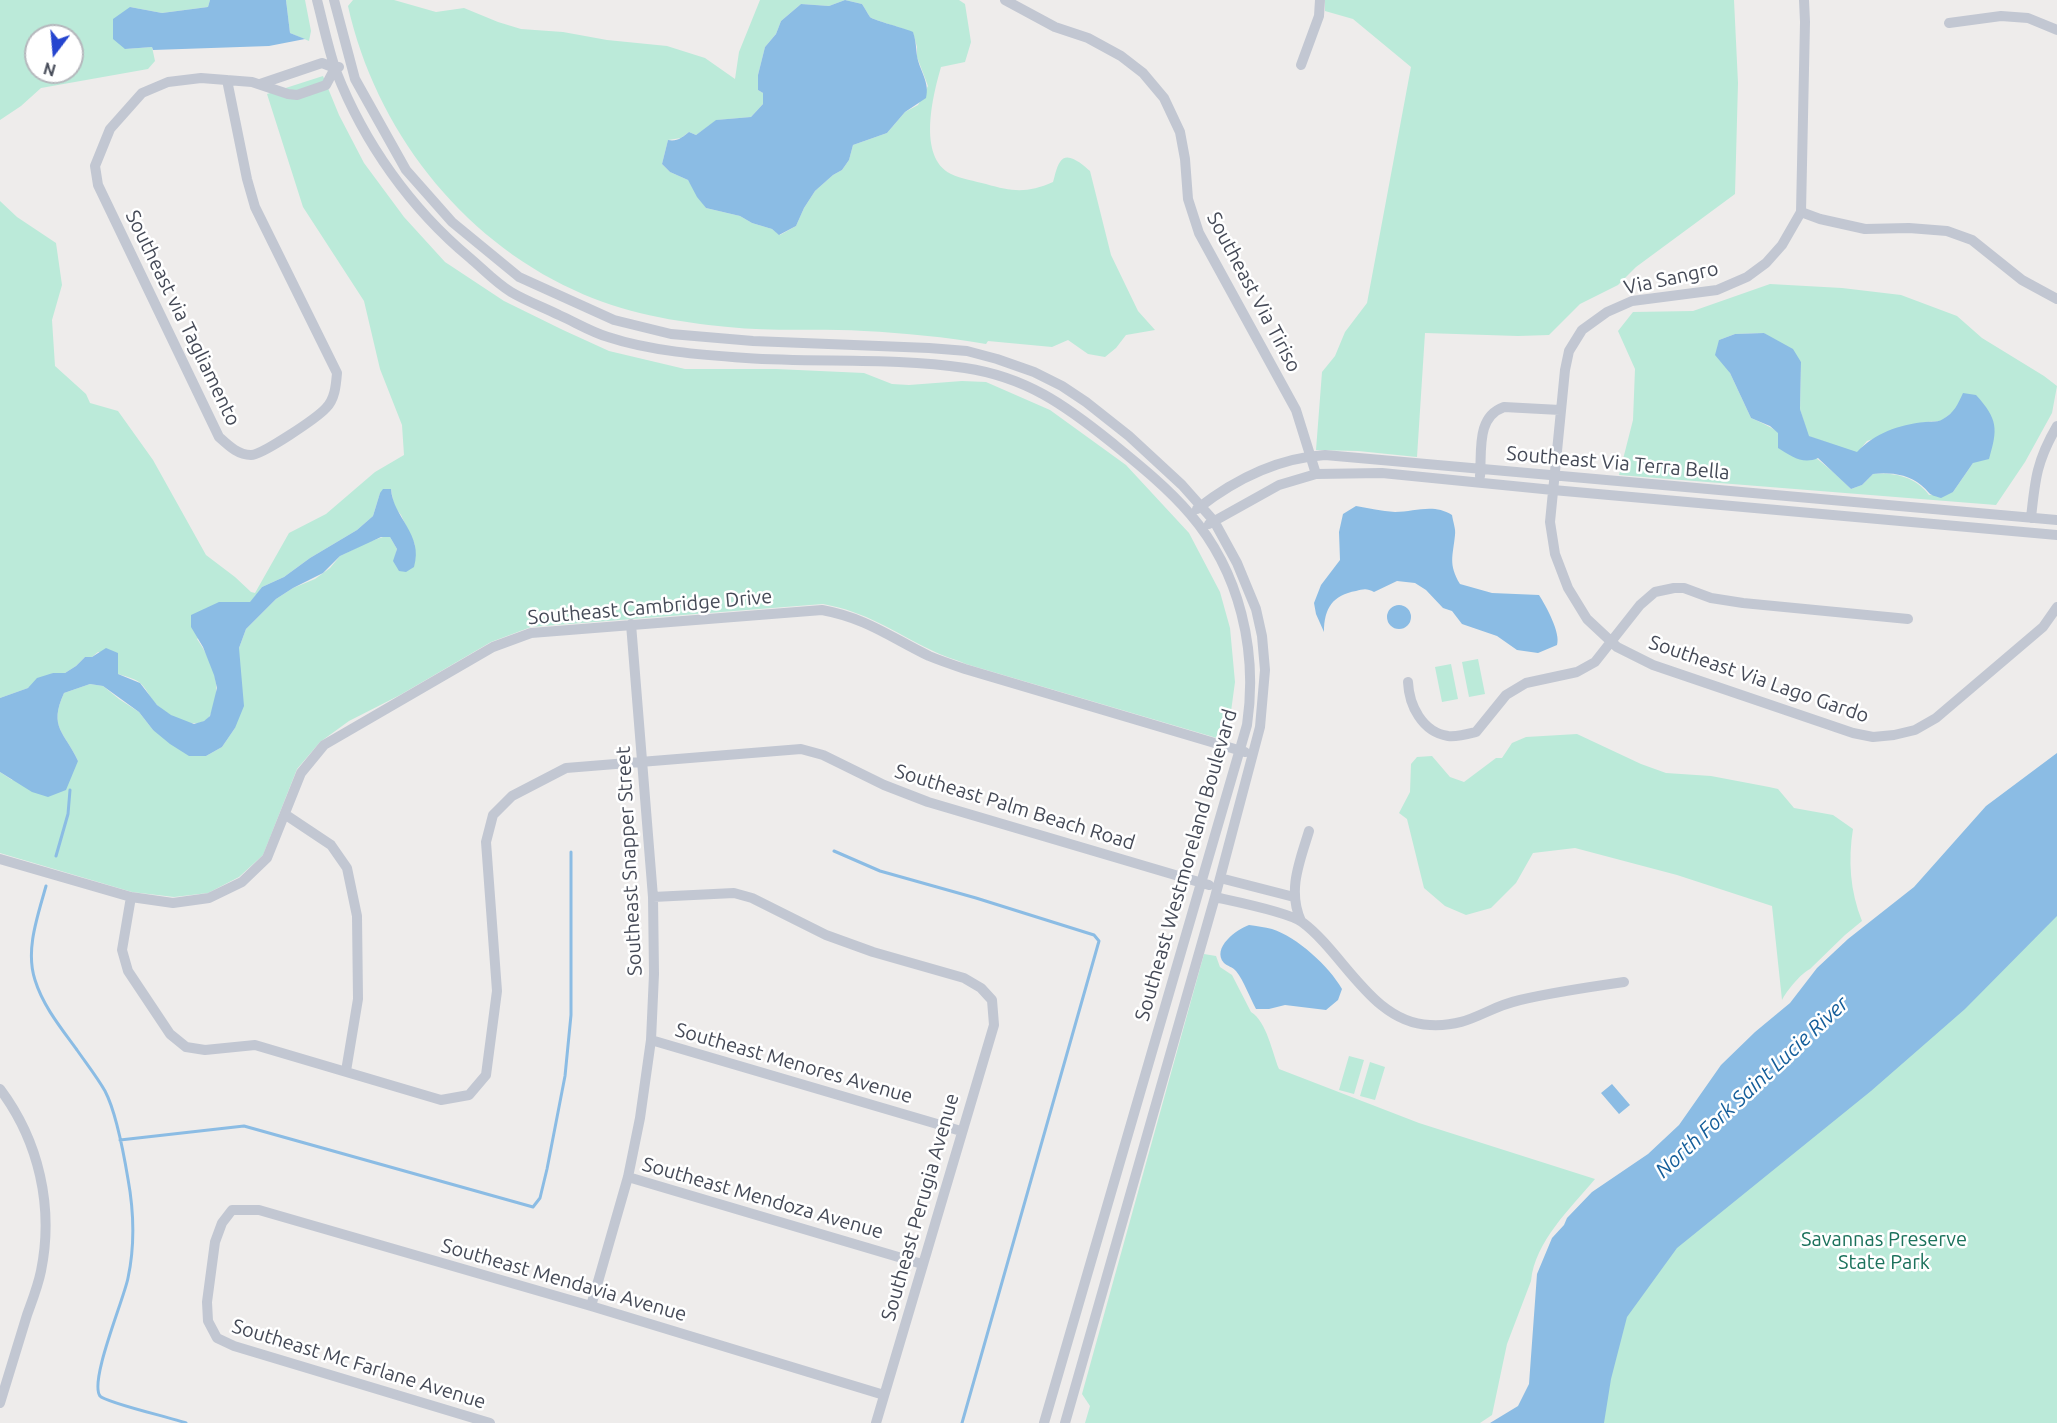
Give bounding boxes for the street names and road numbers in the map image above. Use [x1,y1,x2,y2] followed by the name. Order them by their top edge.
[120,206,246,430] street label: Southeast via Tagliamento
[1202,208,1306,376] street label: Southeast Via Tiriso
[1622,256,1720,300] street label: Via Sangro
[1505,441,1731,485] street label: Southeast Via Terra Bella
[527,584,773,630] street label: Southeast Cambridge Drive
[1646,630,1872,728] street label: Southeast Via Lago Gardo
[1130,706,1242,1024] street label: Southeast Westmoreland Boulevard
[611,746,647,976] street label: Southeast Snapper Street
[892,759,1138,855] street label: Southeast Palm Beach Road
[672,1018,916,1108] street label: Southeast Menores Avenue
[876,1090,964,1324] street label: Southeast Perugia Avenue
[640,1152,886,1244] street label: Southeast Mendoza Avenue
[439,1233,689,1327] street label: Southeast Mendavia Avenue
[229,1314,489,1414] street label: Southeast Mc Farlane Avenue

